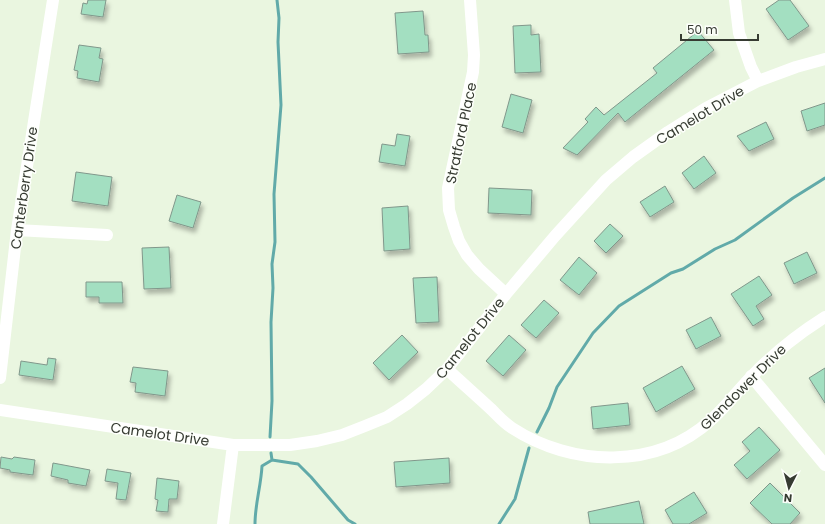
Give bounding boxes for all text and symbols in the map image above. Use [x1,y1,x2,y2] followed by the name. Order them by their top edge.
[681,16,758,42] scale bar
[687,21,718,38] text: 50 m
[440,80,482,186] street label: Stratford Place
[652,81,748,149] street label: Camelot Drive
[6,125,43,251] street label: Canterberry Drive
[431,293,509,383] street label: Camelot Drive
[695,339,791,435] street label: Glendower Drive
[109,417,211,451] street label: Camelot Drive
[769,468,809,508] north arrow
[783,490,793,506] text: N

